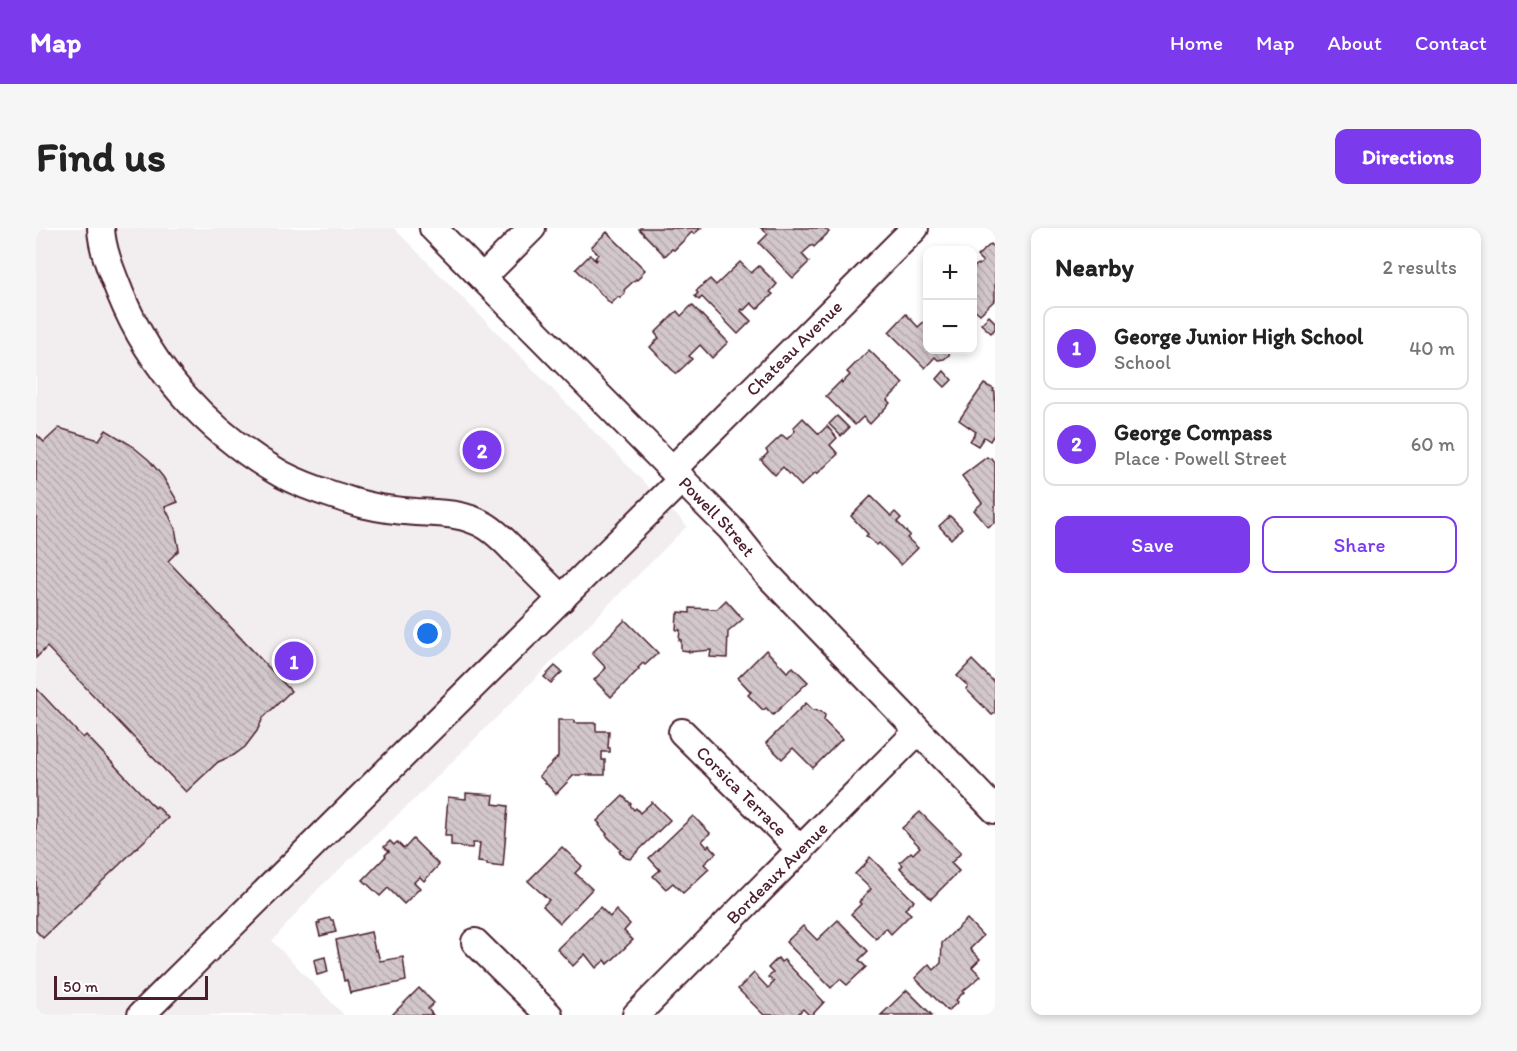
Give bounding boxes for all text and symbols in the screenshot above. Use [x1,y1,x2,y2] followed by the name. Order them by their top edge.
[30,25,81,59] text: Map
[1170,30,1223,55] text: Home
[1256,30,1295,55] text: Map
[1328,30,1382,55] text: About
[1415,30,1487,55] text: Contact
[1335,129,1481,184] button: Directions
[36,131,166,182] text: Find us
[923,246,977,354] map controls
[923,246,977,300] button: +
[1055,251,1134,283] text: Nearby
[1383,255,1457,279] text: 2 results
[742,296,847,401] street label: Chateau Avenue
[923,300,977,354] button: −
[1114,323,1363,350] text: George Junior High School
[1072,336,1081,360] text: 1
[1409,336,1455,360] text: 40 m
[1114,350,1171,374] text: School
[1114,419,1272,446] text: George Compass
[462,428,502,472] pin: 2
[1071,432,1082,456] text: 2
[1411,432,1455,456] text: 60 m
[1114,446,1287,470] text: Place · Powell Street
[674,472,760,561] street label: Powell Street
[1055,516,1250,573] button: Save
[1262,516,1457,573] button: Share
[413,619,442,648] your location
[274,638,314,684] pin: 1
[692,741,792,841] street label: Corsica Terrace
[722,817,832,929] street label: Bordeaux Avenue
[54,973,208,1000] scale bar
[63,977,98,996] text: 50 m

